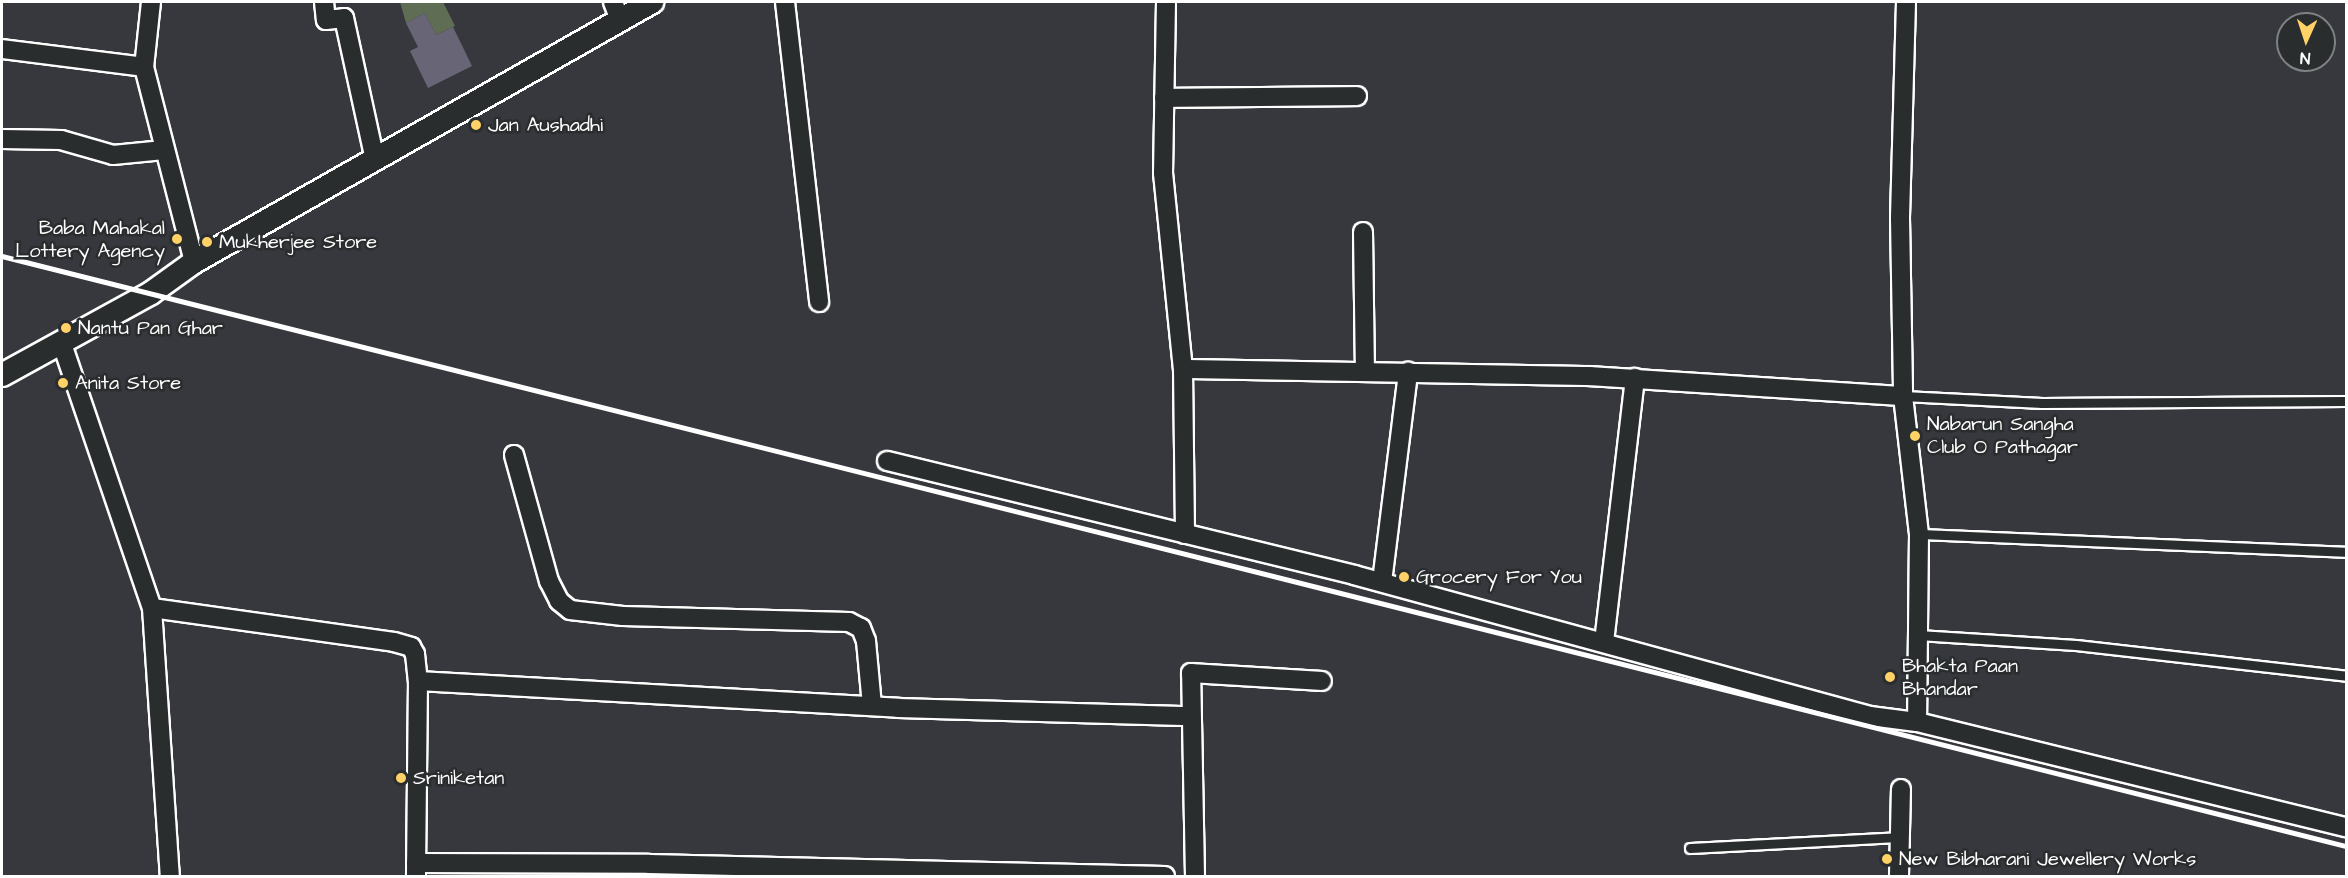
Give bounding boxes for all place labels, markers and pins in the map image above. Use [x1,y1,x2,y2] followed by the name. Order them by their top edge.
[488,113,603,137] place label: Jan Aushadhi
[469,118,483,132] marker: Jan Aushadhi
[15,216,165,263] place label: Baba Mahakal Lottery Agency
[219,230,377,254] place label: Mukherjee Store
[170,232,184,246] marker: Baba Mahakal Lottery Agency
[200,235,214,249] marker: Mukherjee Store
[78,316,223,340] place label: Nantu Pan Ghar
[59,321,73,335] marker: Nantu Pan Ghar
[75,371,181,395] place label: Anita Store
[56,376,70,390] marker: Anita Store
[1927,412,2078,459] place label: Nabarun Sangha Club O Pathagar
[1908,429,1922,443] marker: Nabarun Sangha Club O Pathagar
[1416,565,1582,589] place label: Grocery For You
[1397,570,1411,584] marker: Grocery For You
[1902,654,2018,701] place label: Bhakta Paan Bhandar
[1883,670,1897,684] marker: Bhakta Paan Bhandar
[413,766,504,790] place label: Sriniketan
[394,771,408,785] marker: Sriniketan
[1899,847,2196,871] place label: New Bibharani Jewellery Works
[1880,852,1894,866] marker: New Bibharani Jewellery Works

